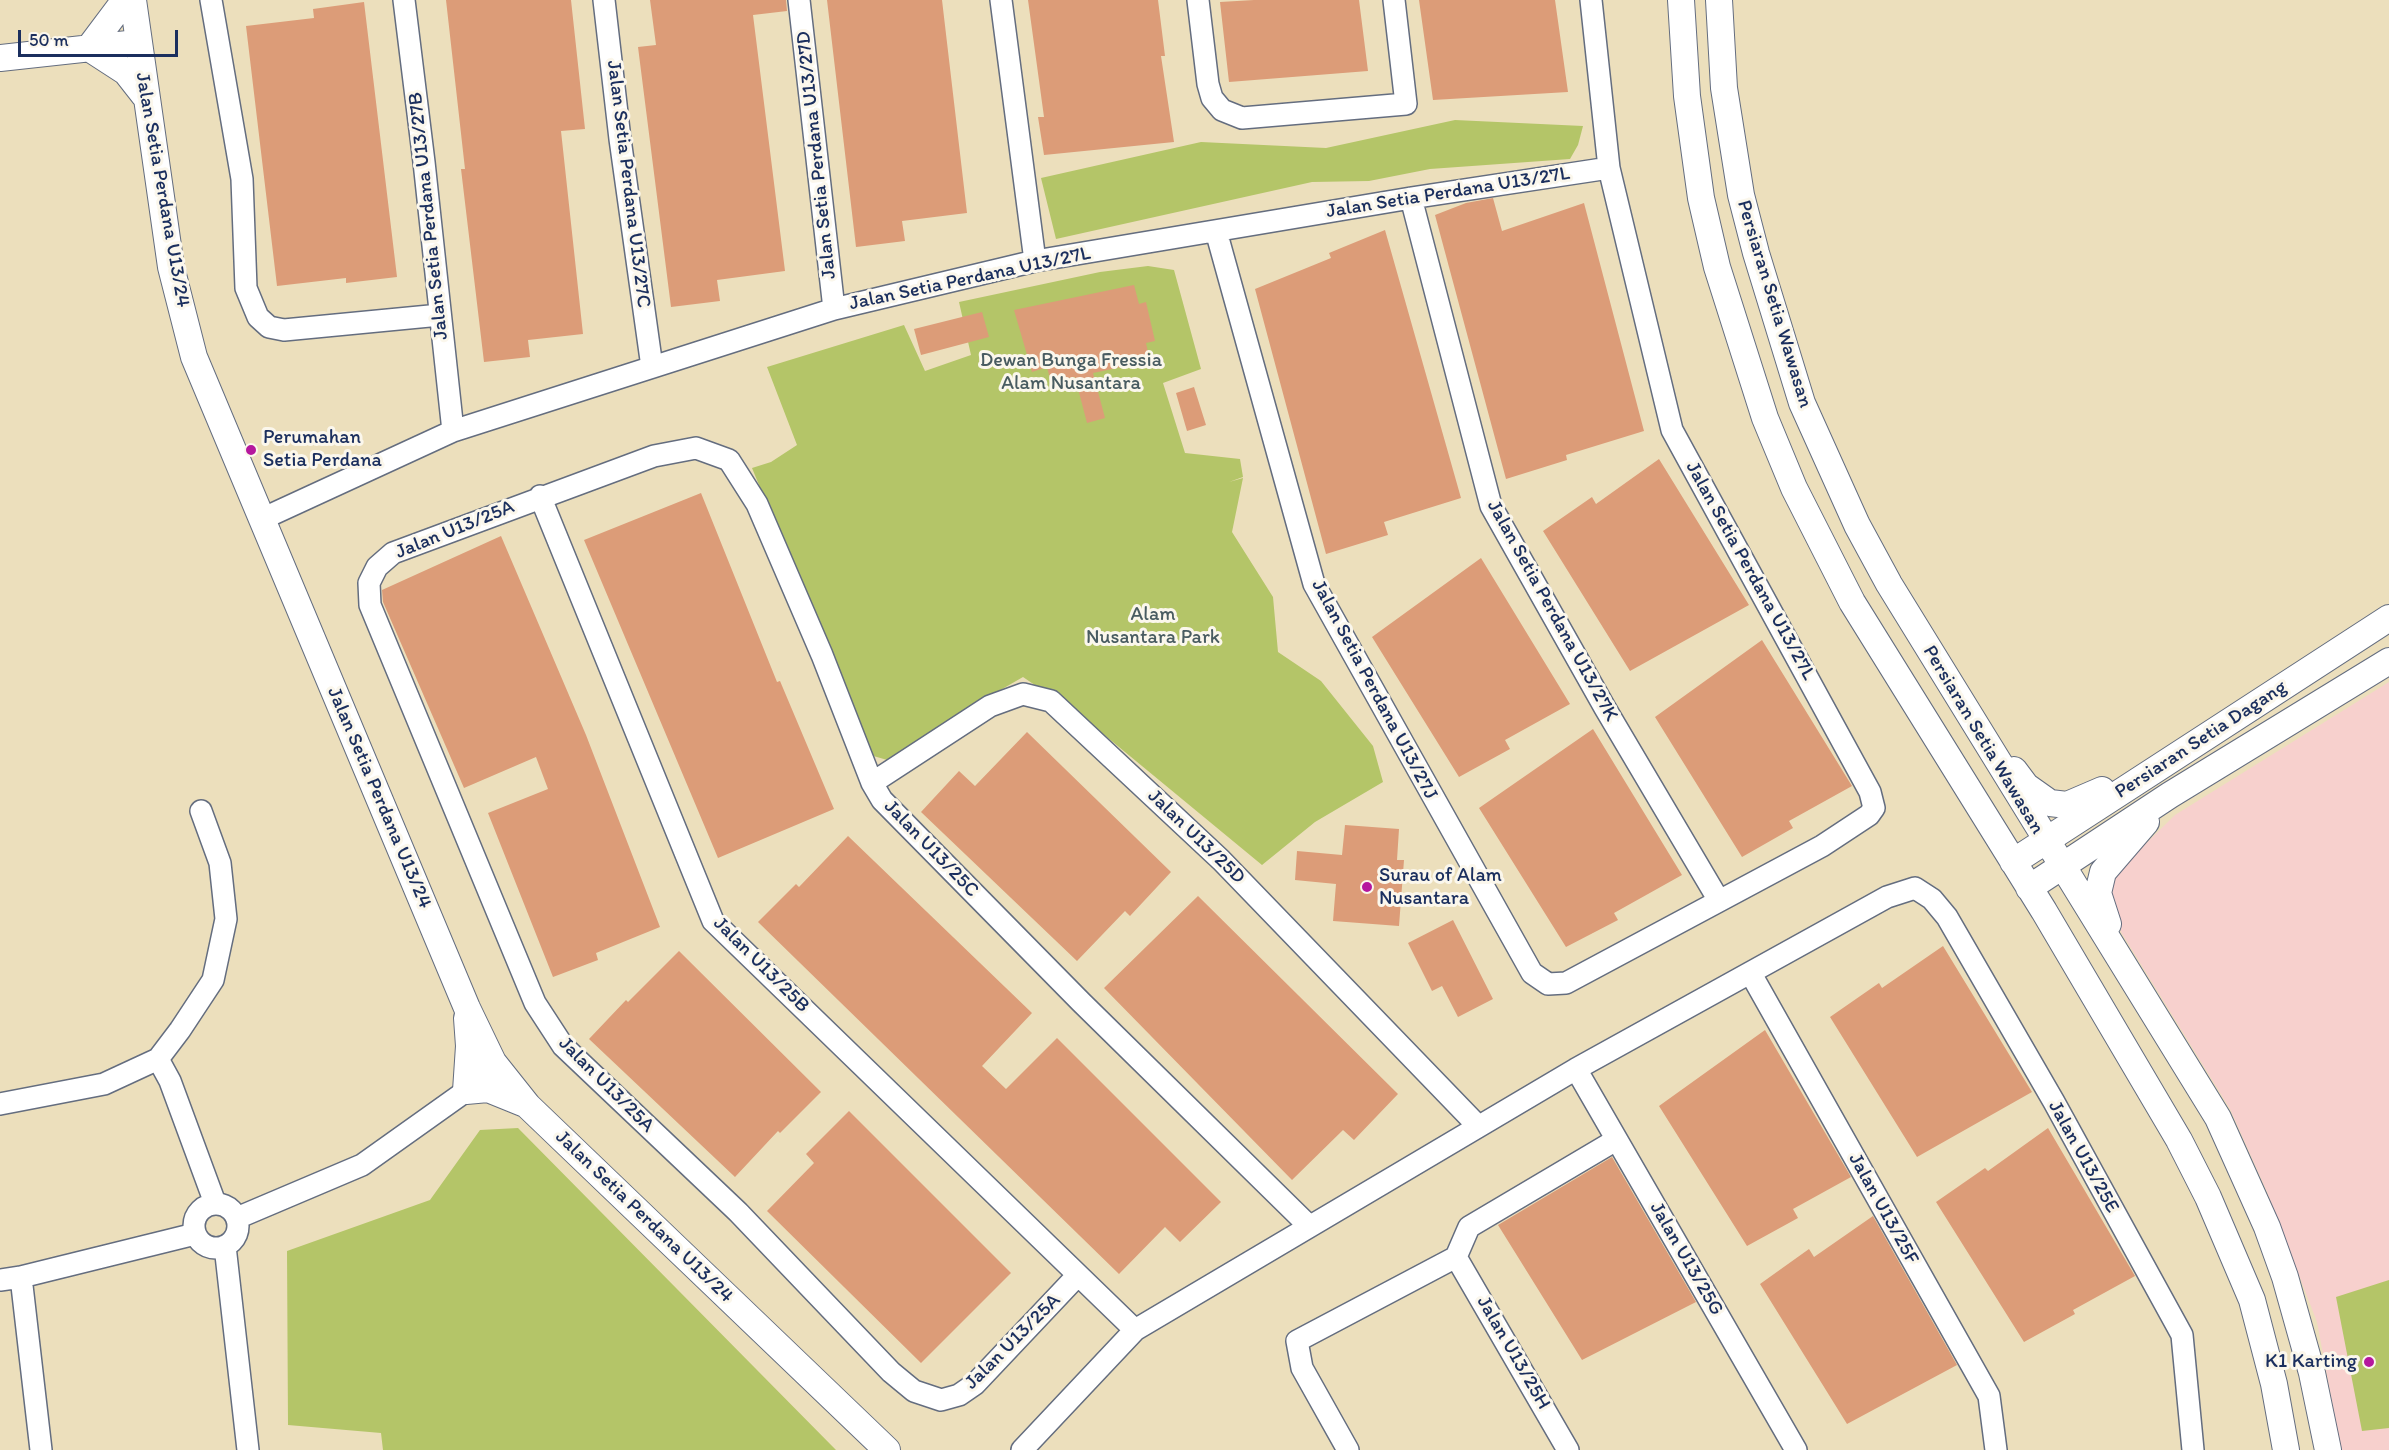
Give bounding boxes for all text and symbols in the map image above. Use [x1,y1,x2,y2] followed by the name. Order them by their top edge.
[21,18,182,56] scale bar
[29,29,69,51] text: 50 m
[792,30,842,280] street label: Jalan Setia Perdana U13/27D
[601,59,655,309] street label: Jalan Setia Perdana U13/27C
[130,71,194,309] street label: Jalan Setia Perdana U13/24
[404,91,454,341] street label: Jalan Setia Perdana U13/27B
[1325,162,1571,224] street label: Jalan Setia Perdana U13/27L
[1731,197,1817,411] street label: Persiaran Setia Wawasan
[847,242,1093,316] street label: Jalan Setia Perdana U13/27L
[980,349,1162,396] park label: Dewan Bunga Fressia Alam Nusantara
[263,426,382,473] place label: Perumahan Setia Perdana
[244,443,258,457] marker: Perumahan Setia Perdana
[1680,458,1820,684] street label: Jalan Setia Perdana U13/27L
[392,495,518,565] street label: Jalan U13/25A
[1481,496,1623,726] street label: Jalan Setia Perdana U13/27K
[1306,576,1442,804] street label: Jalan Setia Perdana U13/27J
[1086,603,1220,650] park label: Alam Nusantara Park
[1917,641,2049,839] street label: Persiaran Setia Wawasan
[2111,676,2291,804] street label: Persiaran Setia Dagang
[321,684,437,912] street label: Jalan Setia Perdana U13/24
[1142,784,1250,890] street label: Jalan U13/25D
[879,795,983,903] street label: Jalan U13/25C
[1379,864,1502,911] place label: Surau of Alam Nusantara
[1360,880,1374,894] marker: Surau of Alam Nusantara
[708,912,814,1018] street label: Jalan U13/25B
[553,1032,659,1138] street label: Jalan U13/25A
[2042,1097,2124,1217] street label: Jalan U13/25E
[550,1126,738,1308] street label: Jalan Setia Perdana U13/24
[1843,1149,1923,1269] street label: Jalan U13/25F
[1644,1198,1728,1320] street label: Jalan U13/25G
[960,1289,1066,1395] street label: Jalan U13/25A
[1471,1292,1555,1414] street label: Jalan U13/25H
[2265,1350,2357,1374] place label: K1 Karting
[2362,1355,2376,1369] marker: K1 Karting

